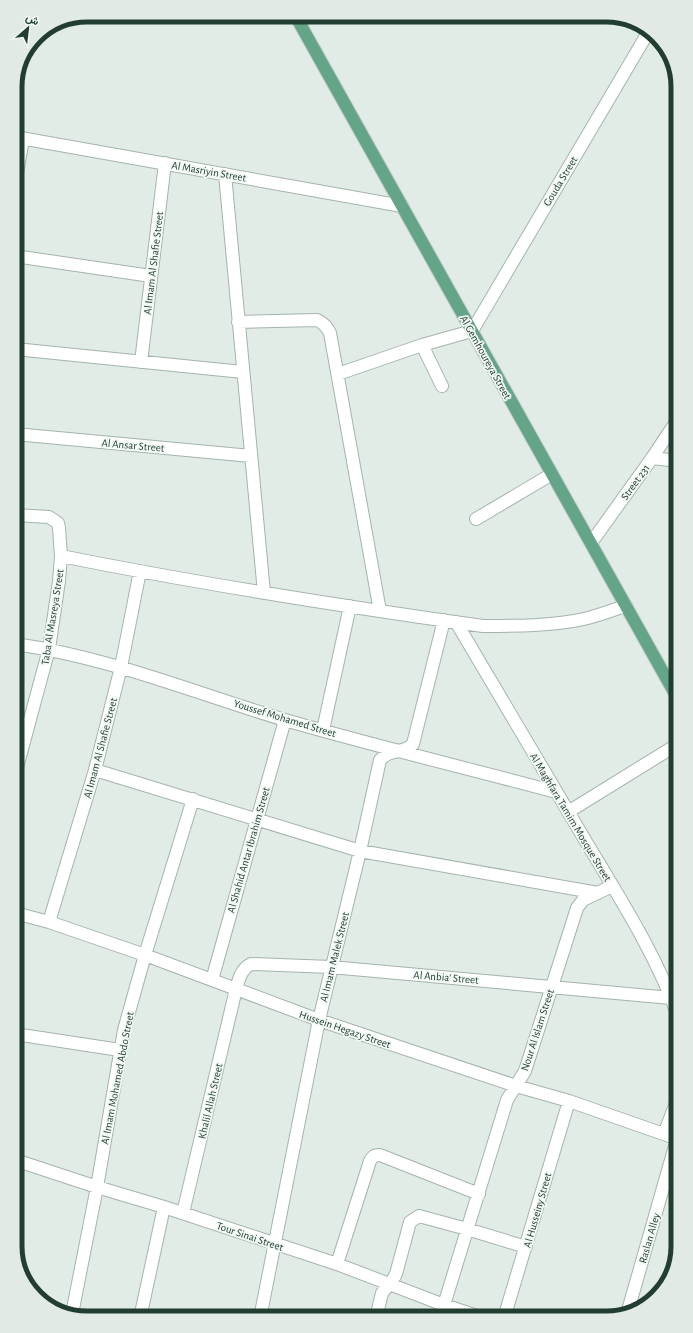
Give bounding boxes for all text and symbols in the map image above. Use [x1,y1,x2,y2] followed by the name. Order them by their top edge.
[8,8,48,48] north arrow
[24,12,41,28] text: ش
[541,154,580,208] street label: Gouda Street
[171,160,248,184] street label: Al Masriyin Street
[142,210,165,315] street label: Al Imam Al Shafie Street
[458,314,513,401] street label: Al Gemhoureya Street
[101,437,165,454] street label: Al Ansar Street
[619,462,652,502] street label: Street 231
[39,568,66,666] street label: Taba Al Masreya Street
[82,696,119,800] street label: Al Imam Al Shafie Street
[232,698,338,739] street label: Youssef Mohamed Street
[528,751,614,884] street label: Al Maghfara Tamim Mosque Street
[225,786,272,914] street label: Al Shahid Antar Ibrahim Street
[318,911,351,1003] street label: Al Imam Malek Street
[413,969,480,986] street label: Al Anbia' Street
[519,987,556,1072] street label: Nour Al Islam Street
[298,1009,392,1050] street label: Hussein Hegazy Street
[99,1010,136,1145] street label: Al Imam Mohamed Abdo Street
[196,1062,225,1140] street label: Khalil Allah Street
[521,1171,554,1249] street label: Al Husseiny Street
[637,1211,662,1265] street label: Raslan Alley
[215,1220,285,1253] street label: Tour Sinai Street

